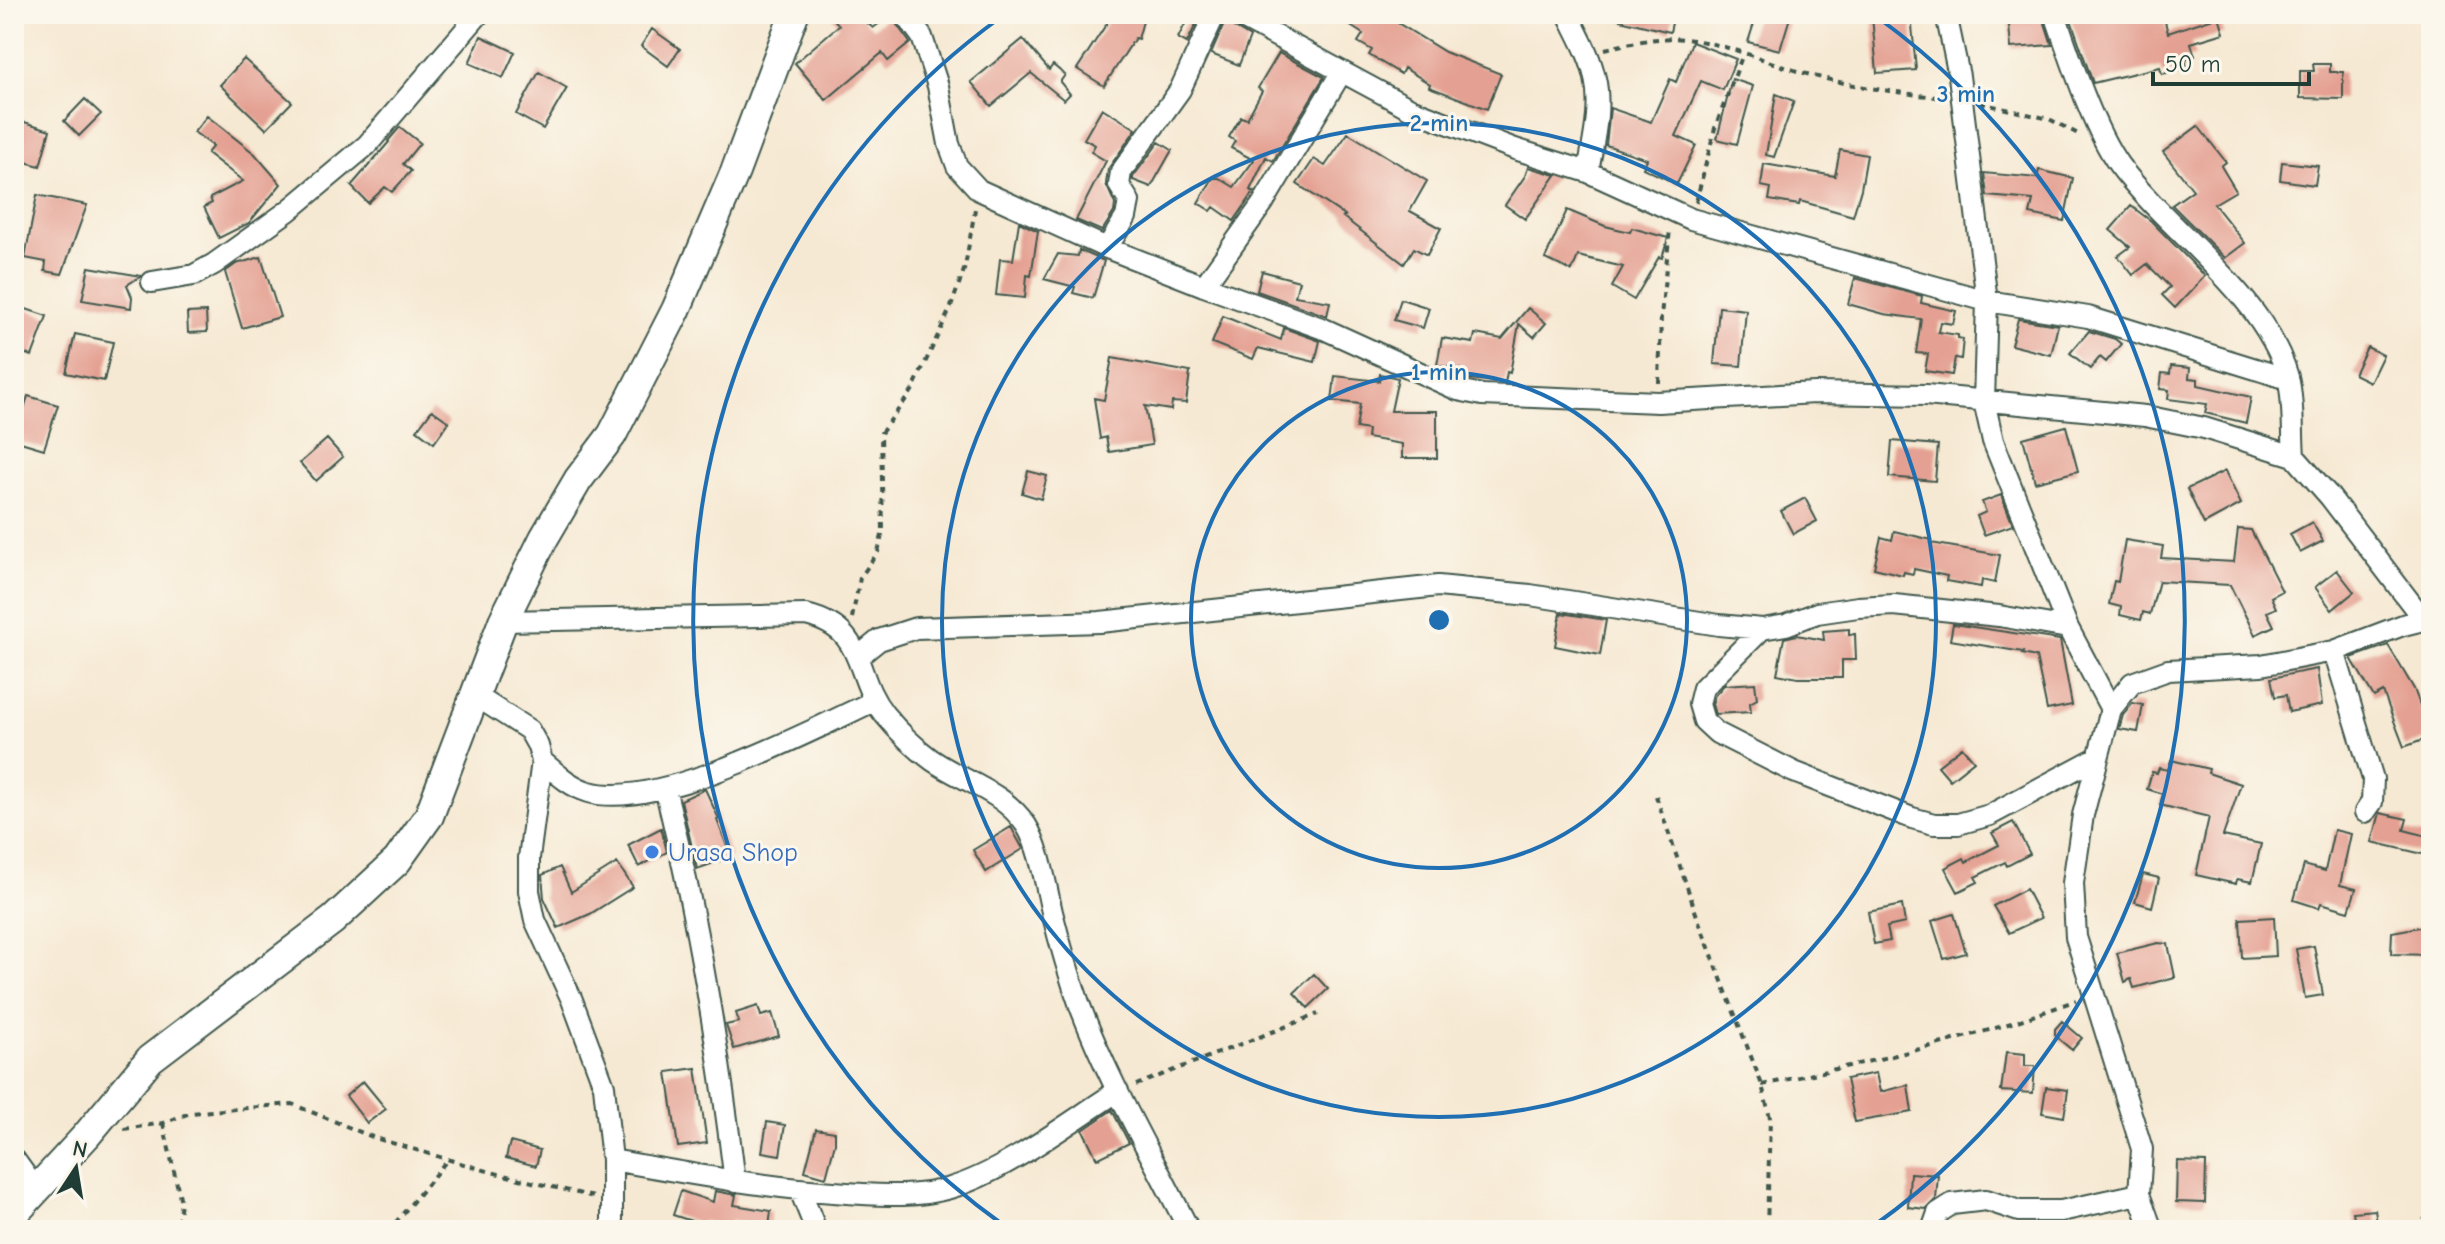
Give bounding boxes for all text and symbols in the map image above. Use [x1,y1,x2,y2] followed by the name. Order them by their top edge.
[2153,36,2309,86] scale bar
[2165,50,2221,78] text: 50 m
[1937,80,1995,108] text: 3 min
[1410,109,1468,137] text: 2 min
[1411,358,1467,386] text: 1 min
[1425,606,1453,634] centre of rings
[668,838,798,868] place label: Urasa Shop
[643,843,661,861] marker: Urasa Shop
[36,1128,116,1208] north arrow
[70,1135,90,1164] text: N

